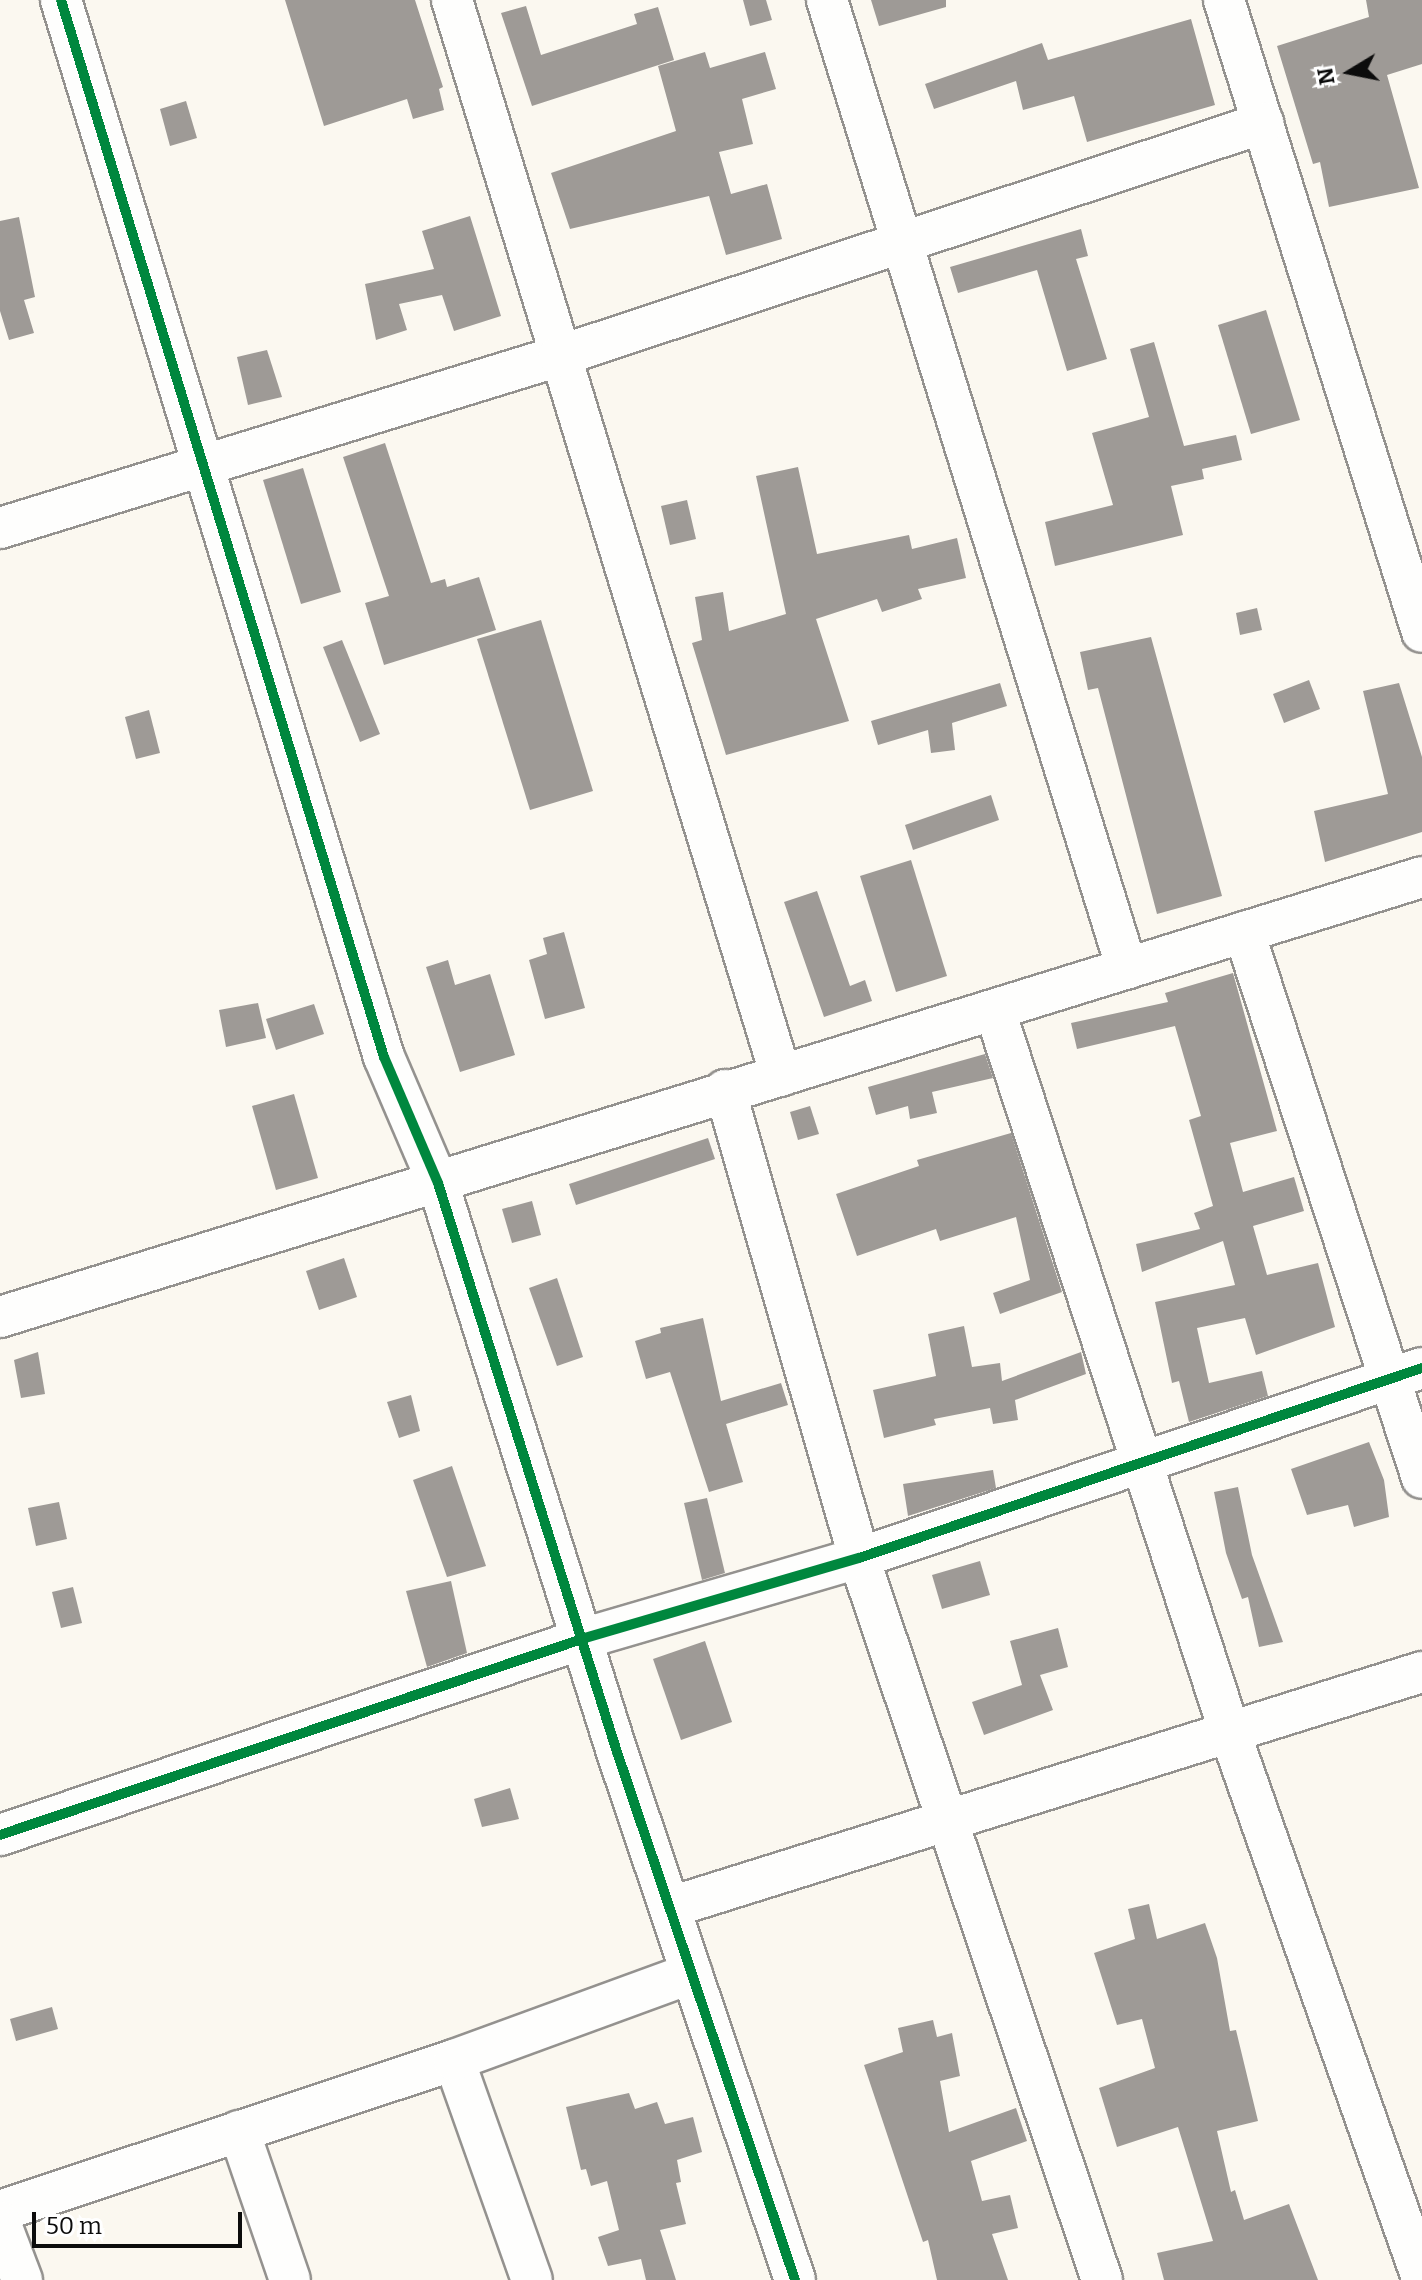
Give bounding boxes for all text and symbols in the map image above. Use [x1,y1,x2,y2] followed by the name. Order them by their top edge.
[1310,32,1390,112] north arrow
[1311,66,1341,87] text: N
[36,2196,246,2246] scale bar
[46,2212,102,2240] text: 50 m

